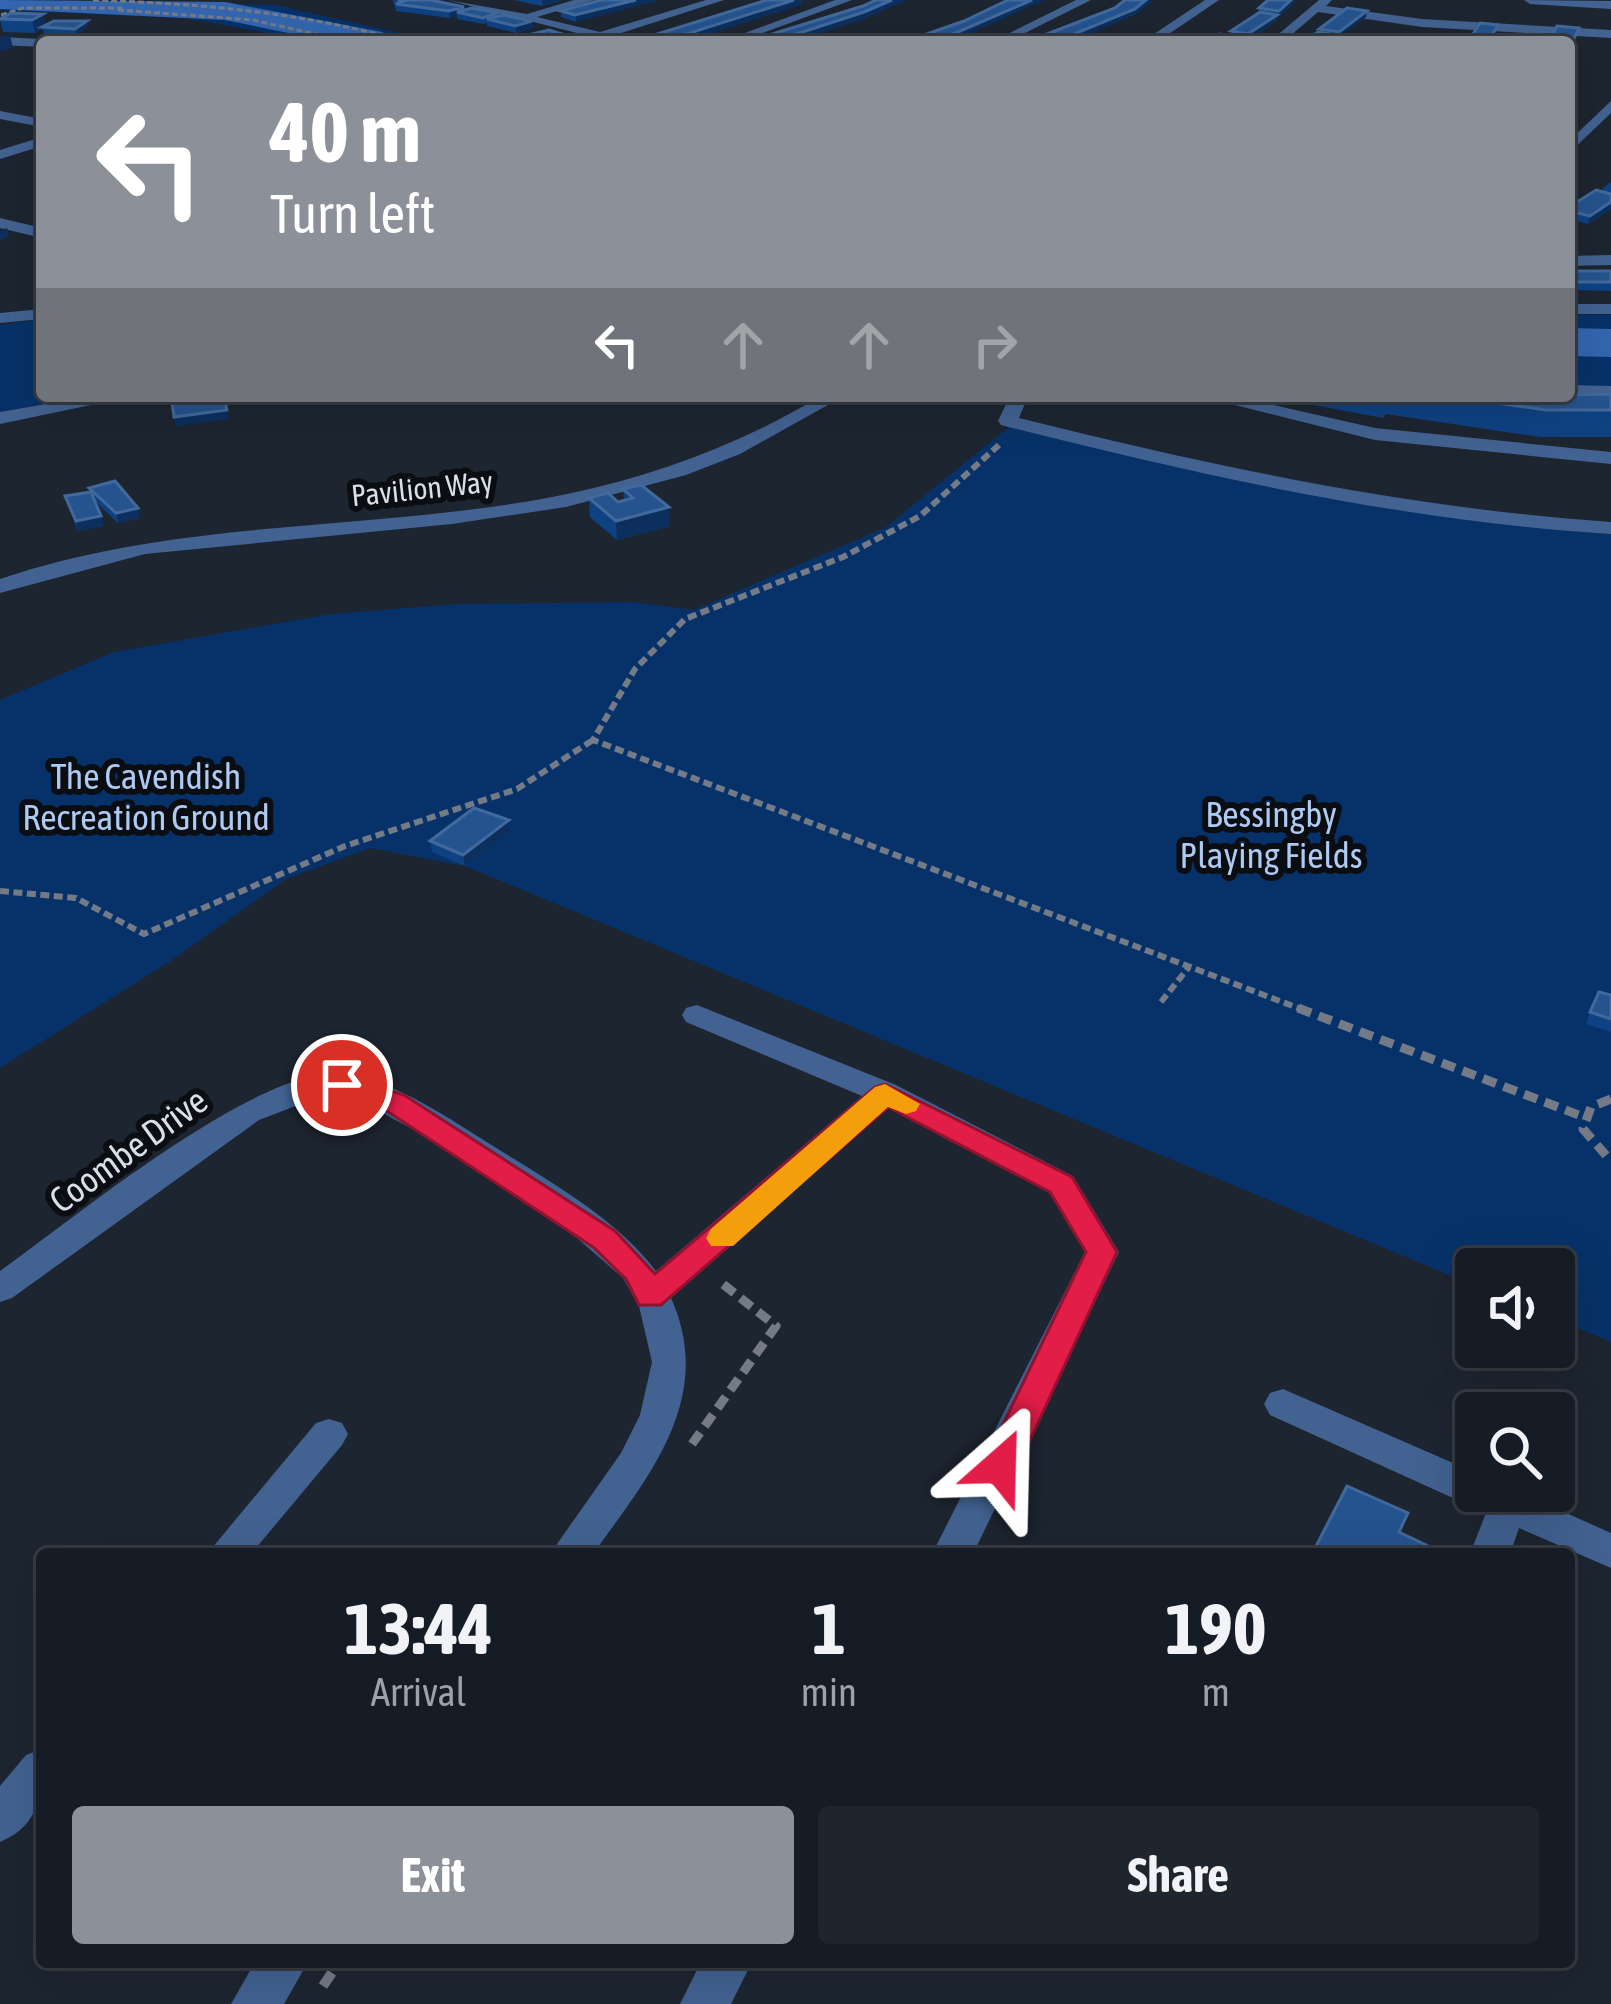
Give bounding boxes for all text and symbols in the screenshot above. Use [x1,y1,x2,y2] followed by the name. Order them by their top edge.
[72,84,228,240] icon: left
[270,84,421,180] text: 40 m
[270,183,435,244] text: Turn left
[584,312,650,378] icon: left
[710,312,776,378] icon: ahead
[836,312,902,378] icon: ahead
[962,312,1028,378] icon: right
[350,464,494,512] street label: Pavilion Way
[22,755,270,838] park label: The Cavendish Recreation Ground
[1180,793,1363,876] park label: Bessingby Playing Fields
[291,1034,393,1136] pin
[309,1052,375,1118] icon: arrive
[41,1079,215,1221] street label: Coombe Drive
[1455,1248,1575,1512] map controls
[1455,1248,1575,1368] button: sound
[1455,1392,1575,1512] button: search
[937,1403,1063,1529] position arrow
[344,1587,493,1669] text: 13:44
[812,1587,846,1669] text: 1
[1165,1587,1267,1669] text: 190
[371,1670,466,1714] text: Arrival
[801,1670,857,1714] text: min
[1202,1670,1230,1714] text: m
[72,1806,794,1944] button: Exit
[818,1806,1539,1944] button: Share

